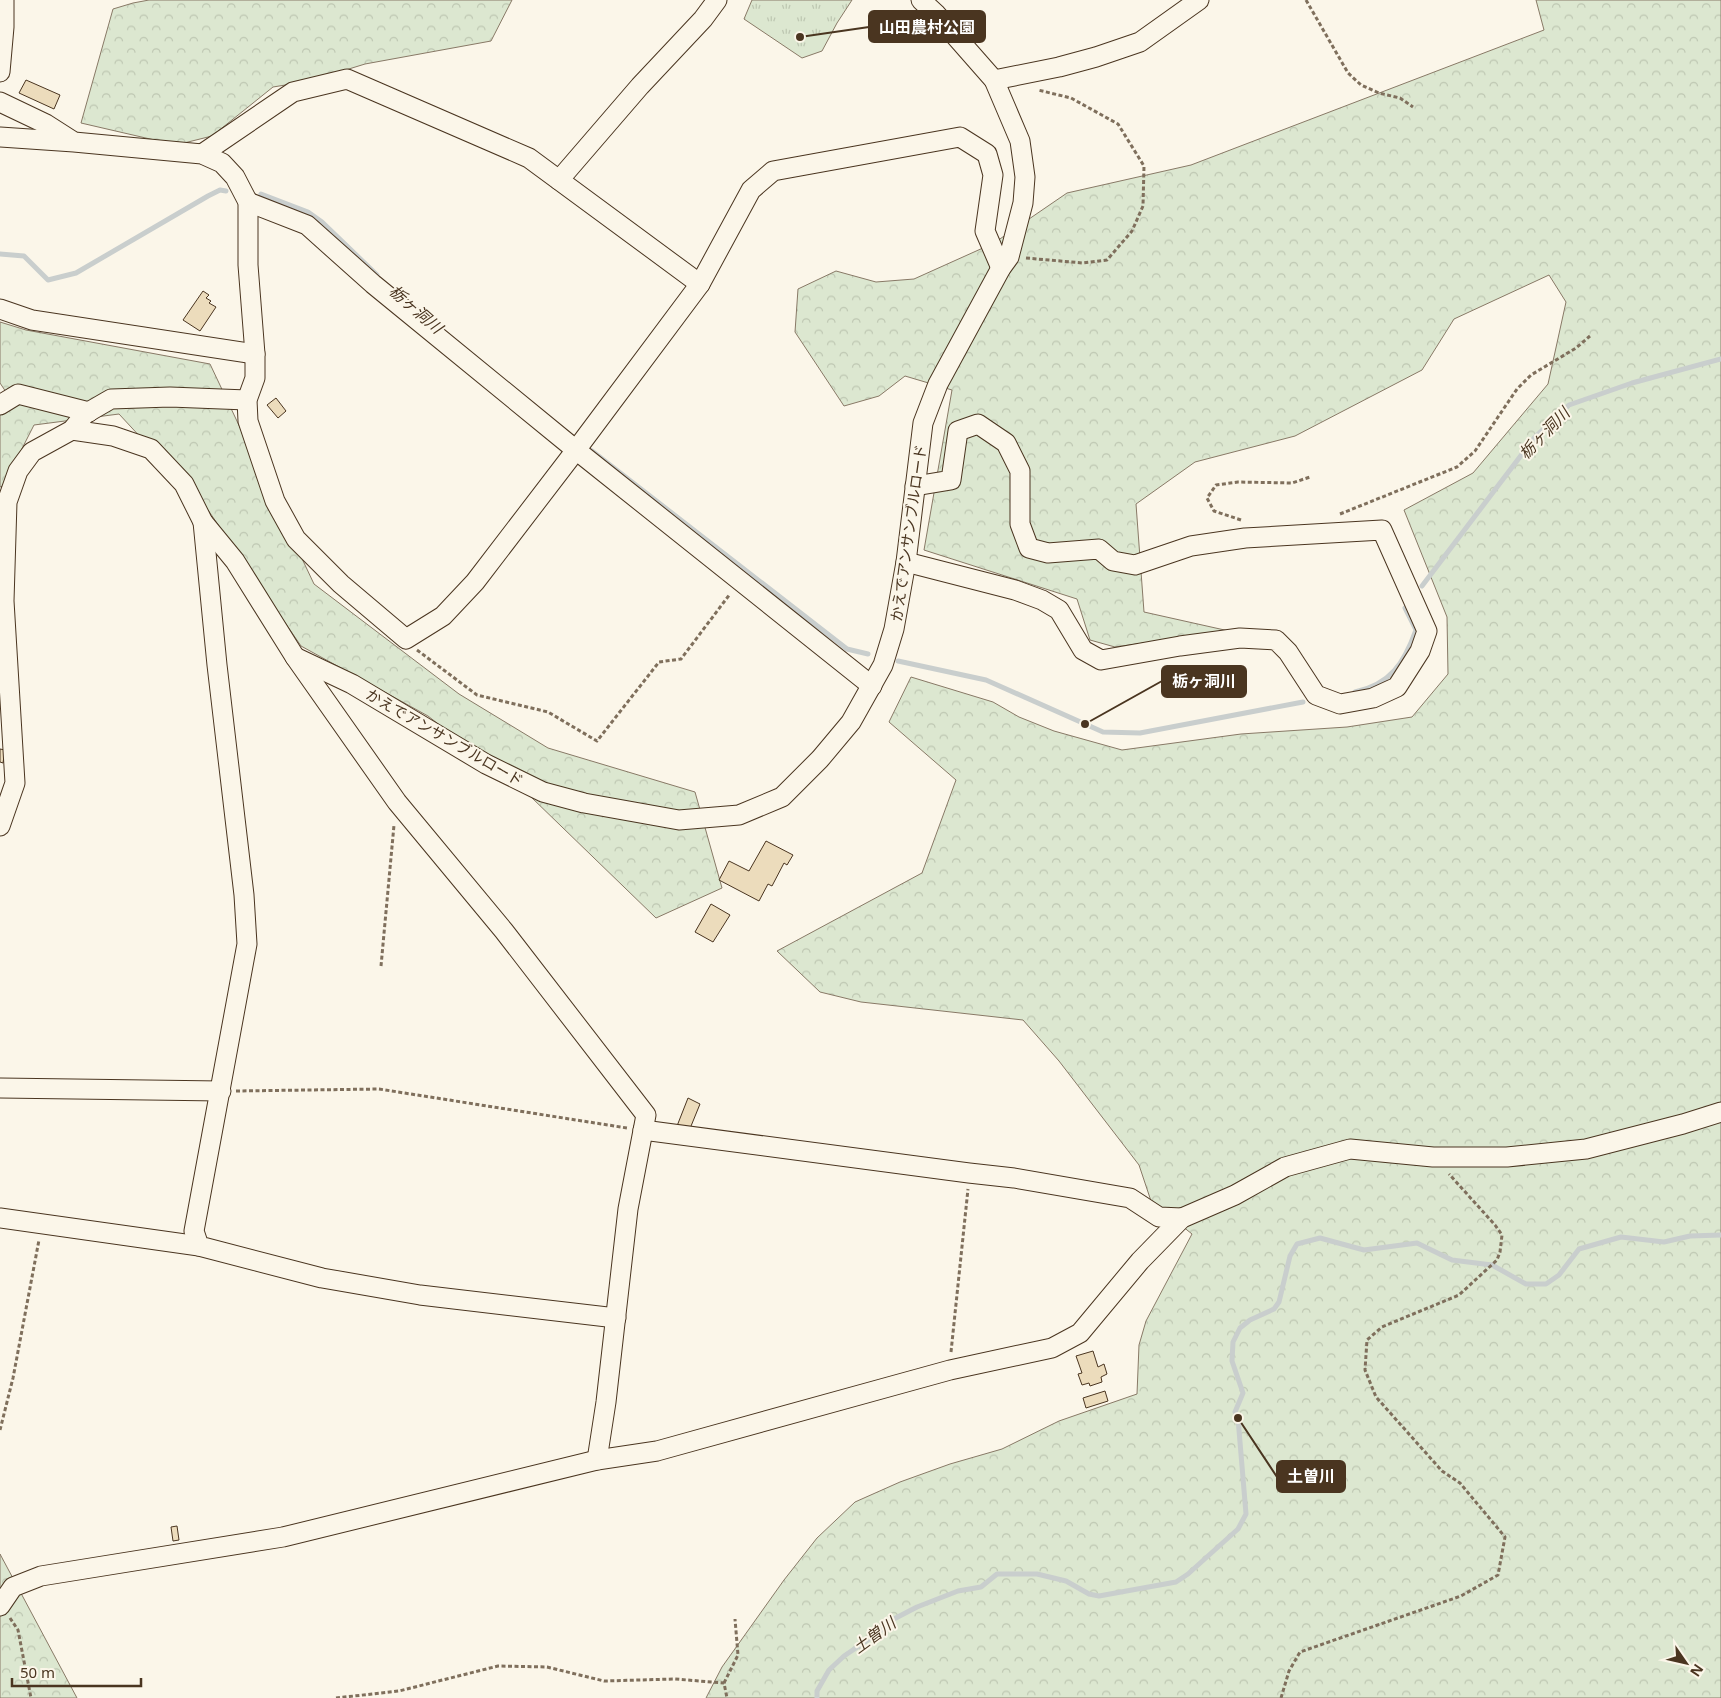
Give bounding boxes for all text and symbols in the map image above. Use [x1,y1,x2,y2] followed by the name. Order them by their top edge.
[869,11,985,42] callout: 山田農村公園
[879,16,975,38] text: 山田農村公園
[385,280,449,340] water label: 栃ヶ洞川
[1514,401,1576,464] water label: 栃ヶ洞川
[886,443,930,623] street label: かえでアンサンブルロード
[1162,666,1246,697] callout: 栃ヶ洞川
[1172,670,1236,692] text: 栃ヶ洞川
[363,684,527,790] street label: かえでアンサンブルロード
[1277,1461,1345,1492] callout: 土曽川
[1287,1465,1335,1487] text: 土曽川
[848,1611,901,1658] water label: 土曽川
[1661,1638,1711,1688] north arrow
[12,1656,141,1688] scale bar
[1686,1661,1708,1681] text: N
[20,1662,55,1682] text: 50 m

